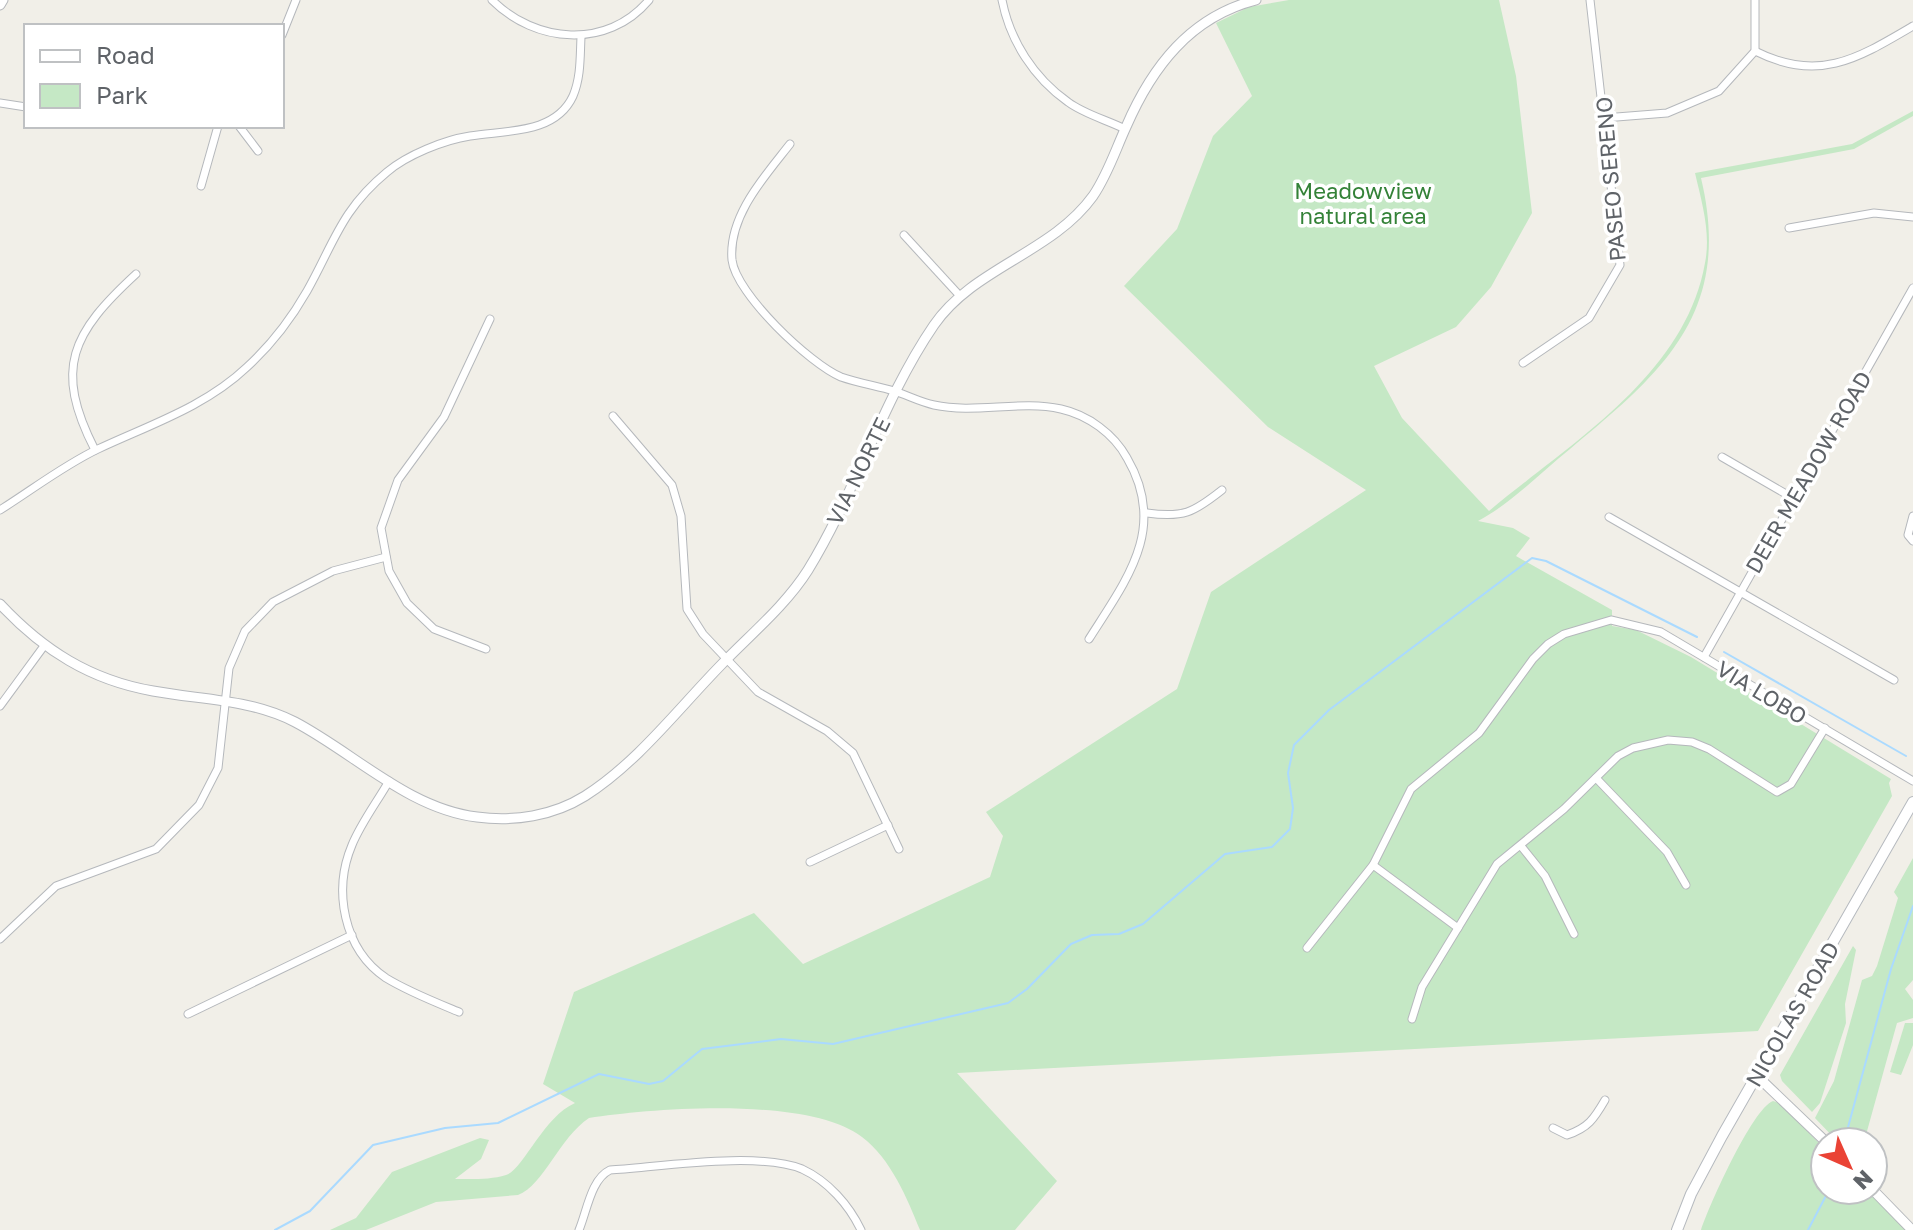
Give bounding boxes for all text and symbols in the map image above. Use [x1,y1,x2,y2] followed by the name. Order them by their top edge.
[24,24,284,128] legend
[96,40,155,69] text: Road
[96,80,148,109] text: Park
[1589,96,1631,262] street label: PASEO SERENO
[1294,177,1432,229] park label: Meadowview natural area
[1739,366,1877,578] street label: DEER MEADOW ROAD
[820,413,896,529] street label: VIA NORTE
[1712,654,1812,730] street label: VIA LOBO
[1740,937,1844,1091] street label: NICOLAS ROAD
[1809,1126,1889,1206] north arrow
[1848,1165,1879,1196] text: N

